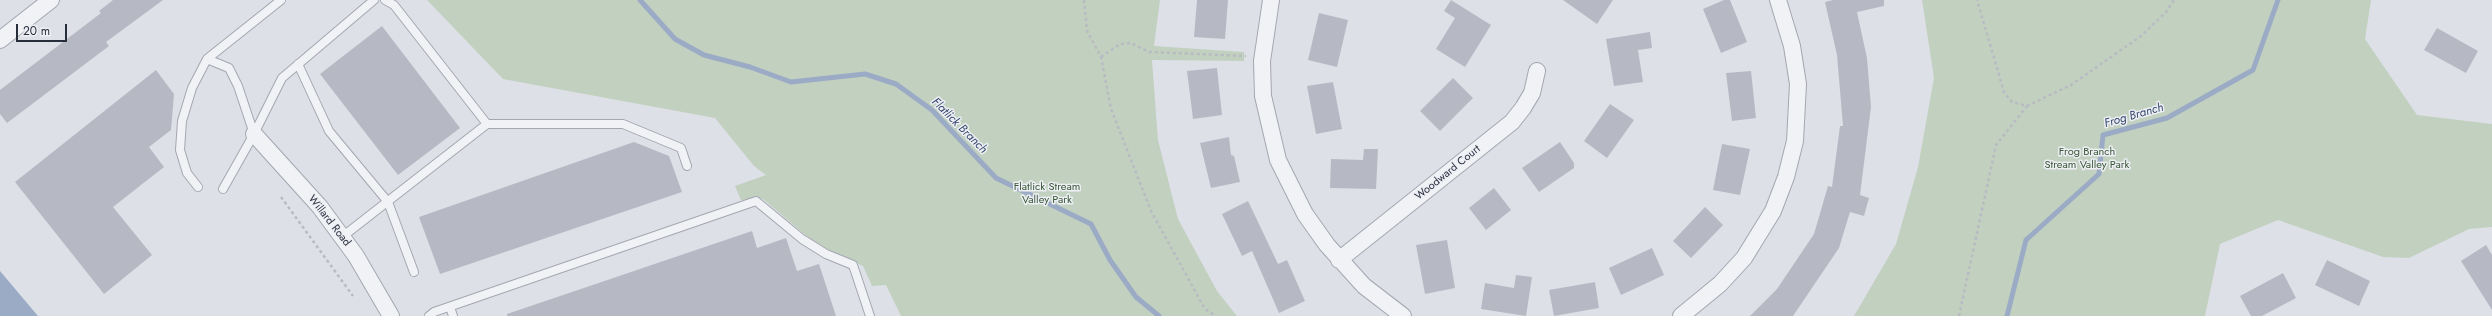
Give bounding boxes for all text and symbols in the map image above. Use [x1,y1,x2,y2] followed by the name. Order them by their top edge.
[18,16,69,42] scale bar
[23,22,50,40] text: 20 m
[928,95,990,157] water label: Flatlick Branch
[2103,101,2165,131] water label: Frog Branch
[1413,143,1483,203] street label: Woodward Court
[2045,145,2129,171] park label: Frog Branch Stream Valley Park
[1014,180,1080,206] park label: Flatlick Stream Valley Park
[305,193,353,249] street label: Willard Road

